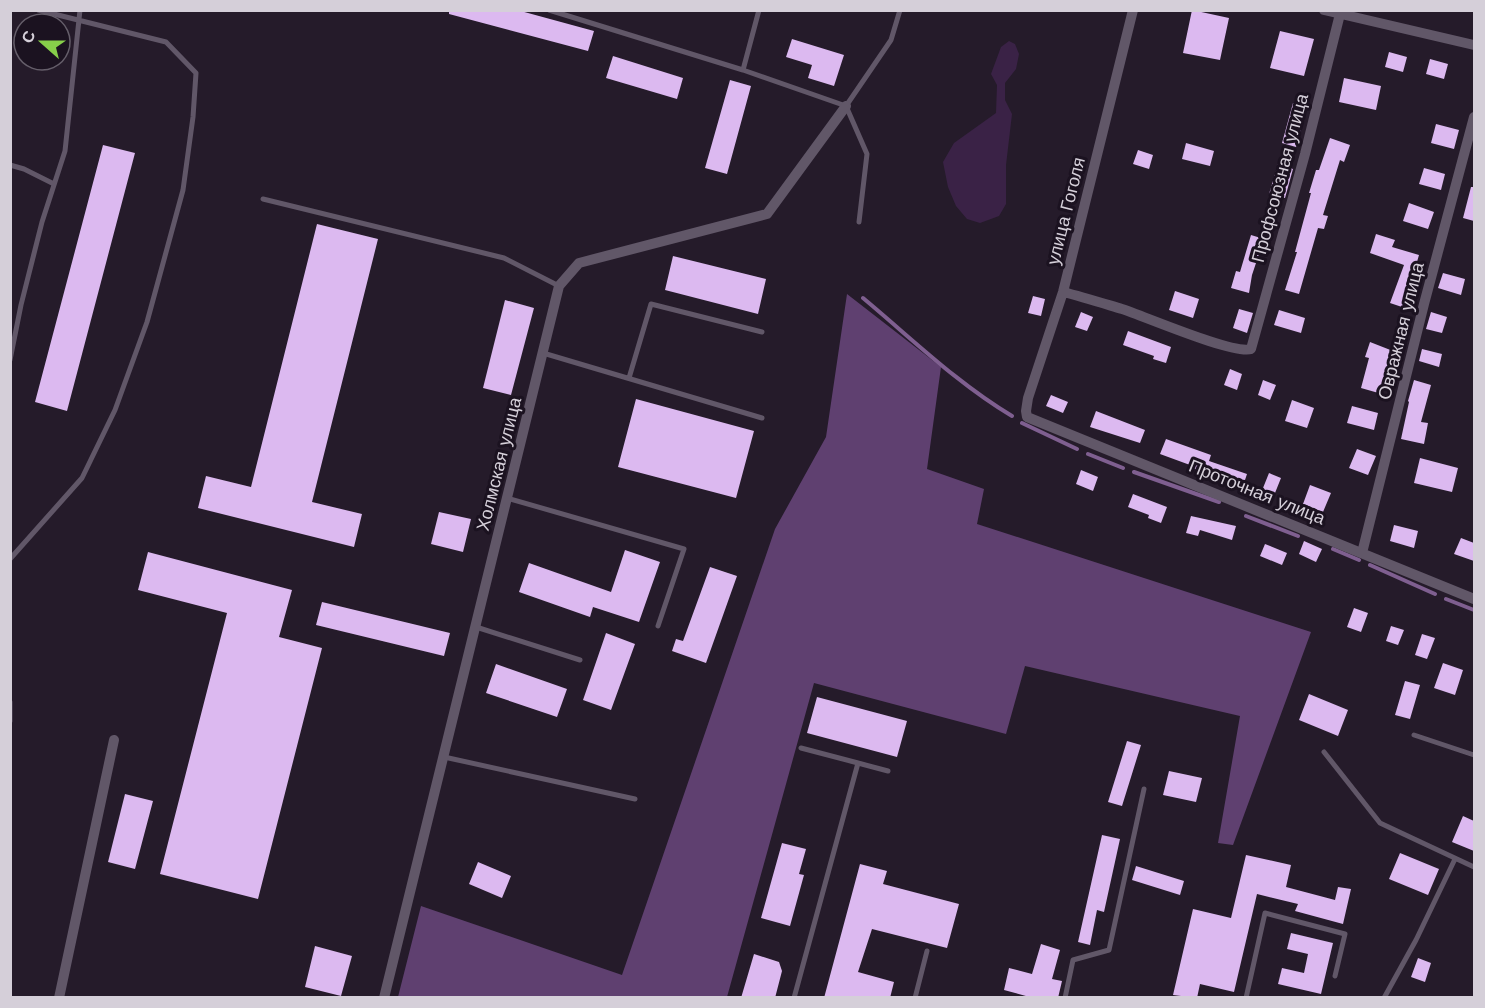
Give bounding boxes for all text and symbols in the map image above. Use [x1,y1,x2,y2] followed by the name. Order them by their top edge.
[12,12,72,72] north arrow
[18,28,40,46] text: С
[1247,90,1312,265] street label: Профсоюзная улица
[1042,155,1089,267] street label: улица Гоголя
[1373,259,1428,402] street label: Овражная улица
[472,394,526,533] street label: Холмская улица
[1186,455,1329,529] street label: Проточная улица

